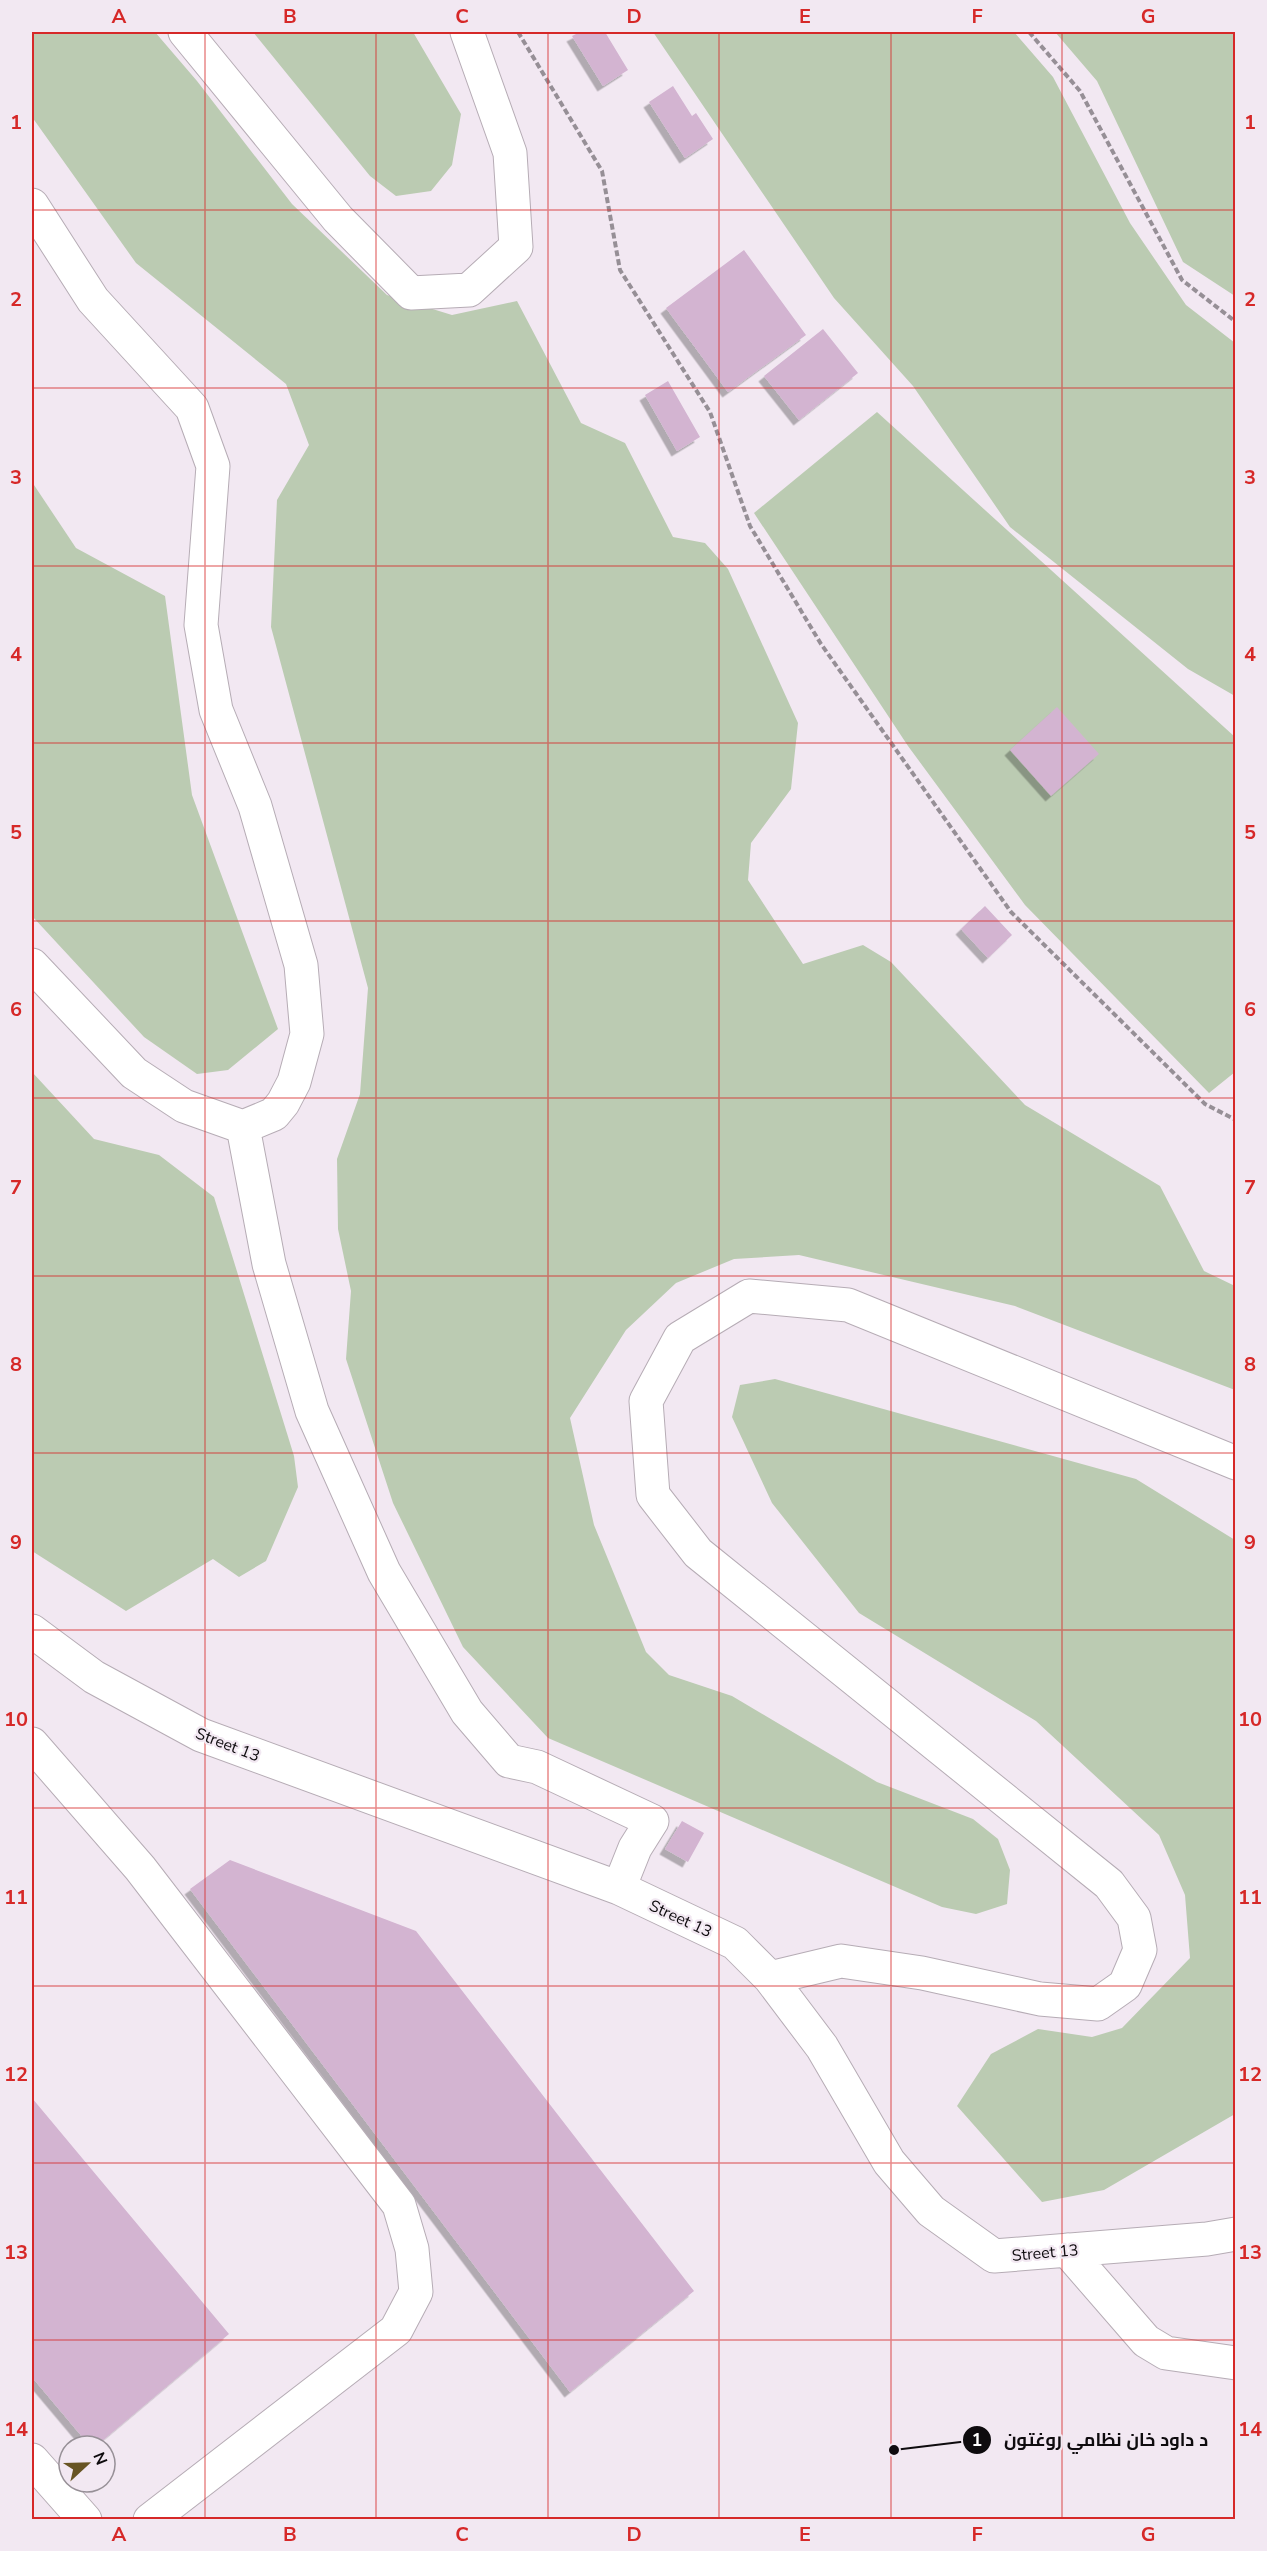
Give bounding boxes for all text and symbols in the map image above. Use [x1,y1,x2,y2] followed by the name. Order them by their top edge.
[112,3,127,30] text: A
[283,3,297,30] text: B
[455,3,469,30] text: C
[626,3,642,30] text: D
[799,3,811,30] text: E
[971,3,983,30] text: F
[1141,3,1155,30] text: G
[10,109,22,136] text: 1
[1244,109,1256,136] text: 1
[10,286,22,313] text: 2
[1244,286,1256,313] text: 2
[10,464,22,491] text: 3
[1244,464,1256,491] text: 3
[10,641,22,668] text: 4
[1244,641,1256,668] text: 4
[10,819,22,846] text: 5
[1244,819,1256,846] text: 5
[10,996,22,1023] text: 6
[1244,996,1256,1023] text: 6
[10,1174,22,1201] text: 7
[1244,1174,1256,1201] text: 7
[10,1351,22,1378] text: 8
[1244,1351,1256,1378] text: 8
[10,1529,22,1556] text: 9
[1244,1529,1256,1556] text: 9
[4,1706,28,1733] text: 10
[1238,1706,1262,1733] text: 10
[192,1723,263,1767] street label: Street 13
[4,1884,28,1911] text: 11
[1238,1884,1262,1911] text: 11
[646,1895,716,1943] street label: Street 13
[4,2061,28,2088] text: 12
[1238,2061,1262,2088] text: 12
[4,2239,28,2266] text: 13
[1011,2239,1079,2267] street label: Street 13
[1238,2239,1262,2266] text: 13
[4,2416,28,2443] text: 14
[1238,2416,1262,2443] text: 14
[962,2422,1220,2458] callout: د داود خان نظامي روغتون
[972,2428,982,2452] text: 1
[1004,2428,1208,2455] text: د داود خان نظامي روغتون
[57,2434,117,2494] north arrow
[88,2449,112,2468] text: N
[112,2521,127,2548] text: A
[283,2521,297,2548] text: B
[455,2521,469,2548] text: C
[626,2521,642,2548] text: D
[799,2521,811,2548] text: E
[971,2521,983,2548] text: F
[1141,2521,1155,2548] text: G

